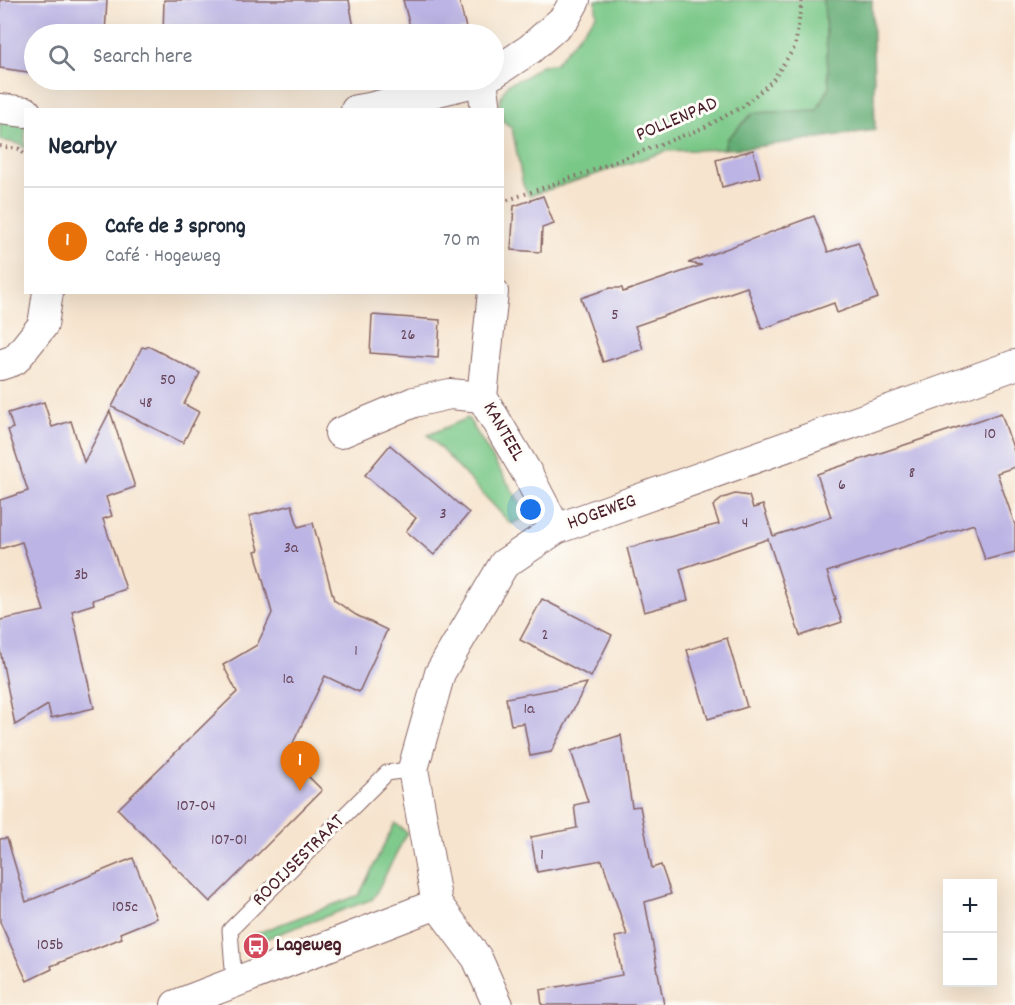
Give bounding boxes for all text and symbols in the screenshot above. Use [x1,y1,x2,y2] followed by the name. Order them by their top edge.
[24,24,504,90] search box
[45,41,78,74] icon: search
[93,42,192,73] text: Search here
[632,90,722,150] street label: POLLENPAD
[48,129,116,166] text: Nearby
[105,212,246,243] text: Cafe de 3 sprong
[65,227,70,255] text: 1
[443,227,480,255] text: 70 m
[105,243,221,271] text: Café · Hogeweg
[611,304,619,327] house number: 5
[401,324,416,347] house number: 26
[160,369,176,392] house number: 50
[139,392,153,415] house number: 48
[475,397,531,467] street label: KANTEEL
[984,423,996,446] house number: 10
[909,462,915,485] house number: 8
[838,474,846,497] house number: 6
[564,488,640,538] street label: HOGEWEG
[516,495,545,524] your location
[439,503,447,526] house number: 3
[742,512,748,535] house number: 4
[284,537,299,560] house number: 3a
[74,564,88,587] house number: 3b
[542,624,549,647] house number: 2
[354,640,358,663] house number: 1
[282,668,294,691] house number: 1a
[523,698,535,721] house number: 1a
[280,742,320,791] pin: 1
[176,795,216,818] house number: 107-04
[247,809,351,913] street label: ROOIJSESTRAAT
[211,829,247,852] house number: 107-01
[540,844,544,867] house number: 1
[943,879,997,987] map controls
[943,879,997,933] button: +
[112,896,138,919] house number: 105c
[241,931,271,961] bus stop icon: Lageweg
[276,932,342,960] place label: Lageweg
[943,933,997,987] button: −
[37,934,63,957] house number: 105b

